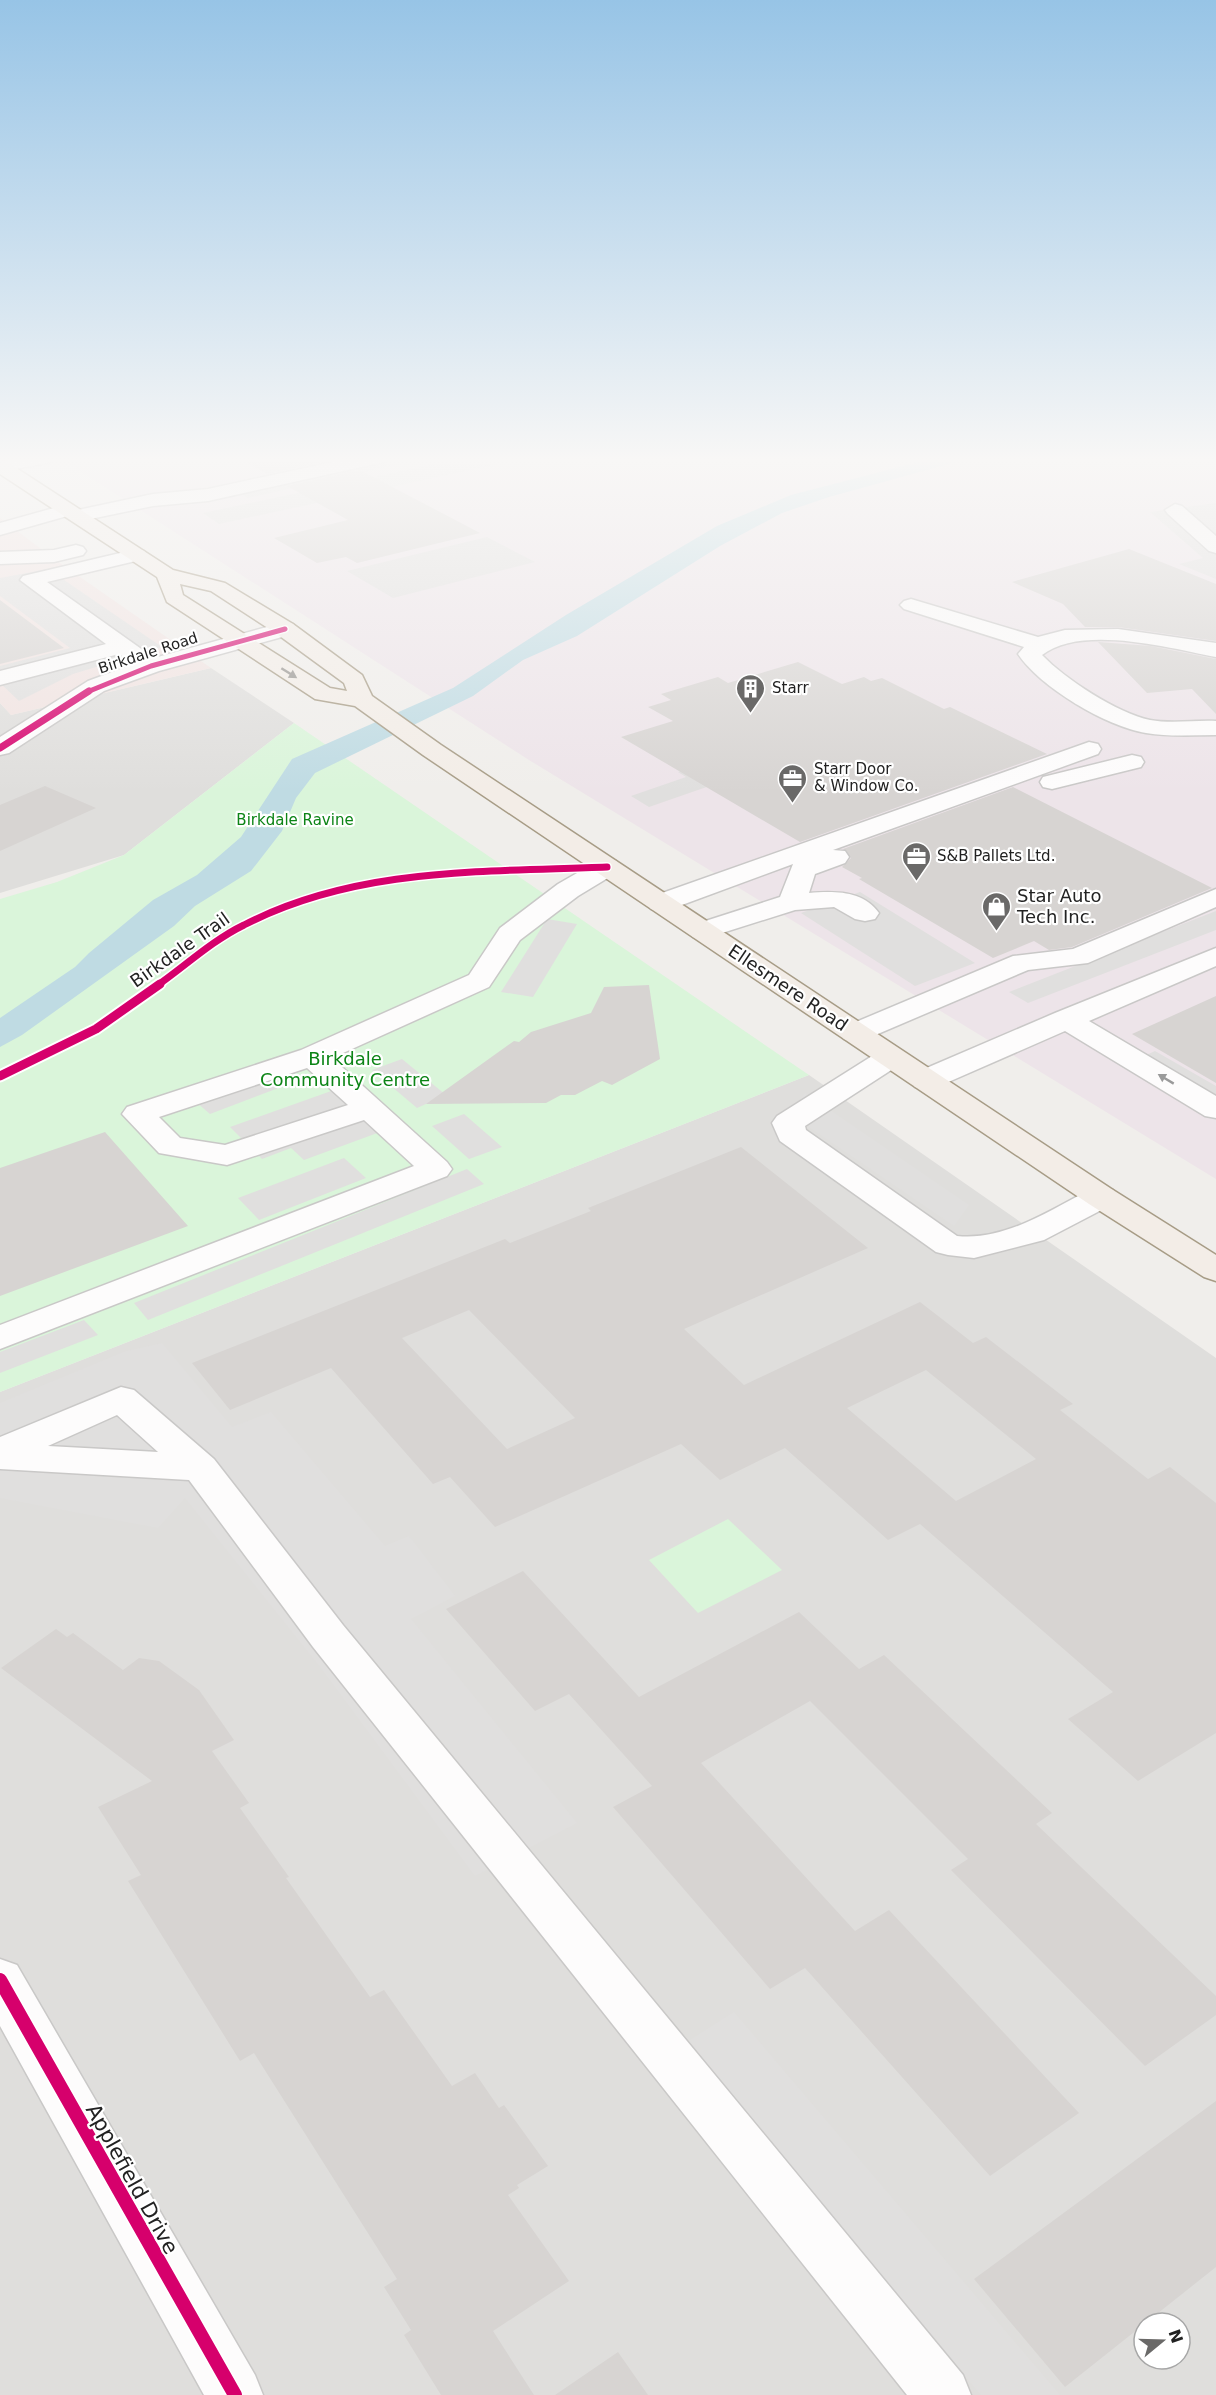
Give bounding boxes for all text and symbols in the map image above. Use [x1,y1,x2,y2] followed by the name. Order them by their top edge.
[96,628,200,678] street label: Birkdale Road
[281,667,297,678] one-way arrow
[735,672,767,714] building icon: Starr
[772,679,809,697] place label: Starr
[814,760,919,795] place label: Starr Door & Window Co.
[777,762,809,804] office icon: Starr Door & Window Co.
[236,811,354,829] park label: Birkdale Ravine
[900,840,932,882] office icon: S&B Pallets Ltd.
[937,847,1055,865] place label: S&B Pallets Ltd.
[1016,885,1101,927] place label: Star Auto Tech Inc.
[980,890,1012,932] shop icon: Star Auto Tech Inc.
[126,908,233,992] street label: Birkdale Trail
[725,940,852,1035] street label: Ellesmere Road
[260,1048,430,1090] park label: Birkdale Community Centre
[1157,1074,1174,1084] one-way arrow
[81,2100,183,2258] street label: Applefield Drive
[1132,2311,1192,2371] north arrow
[1165,2327,1187,2346] text: N

